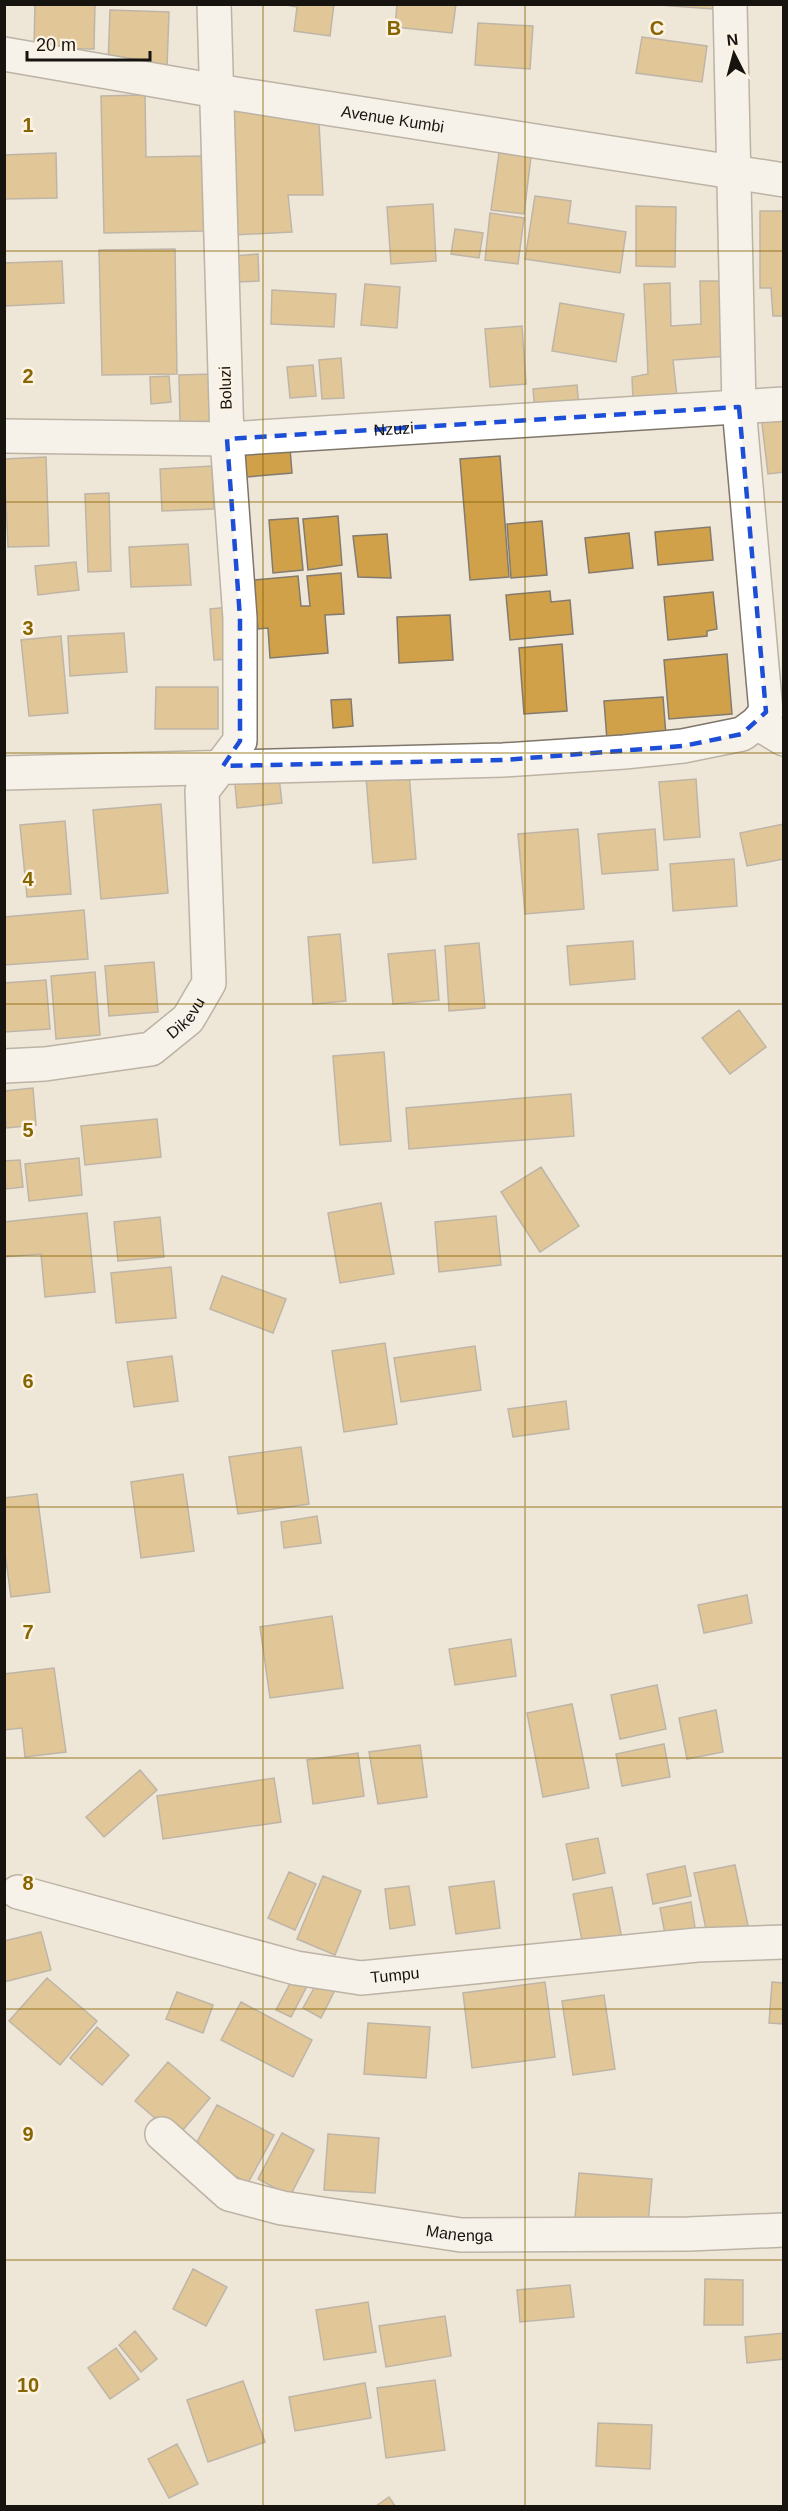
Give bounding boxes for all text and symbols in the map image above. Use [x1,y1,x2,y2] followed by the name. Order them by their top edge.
[387,17,401,39] text: B
[650,17,664,39] text: C
[27,24,150,62] scale bar
[704,24,764,84] north arrow
[726,31,739,49] text: N
[36,35,76,55] text: 20 m
[340,103,445,136] street label: Avenue Kumbi
[22,114,34,136] text: 1
[22,365,34,387] text: 2
[216,366,235,410] street label: Boluzi
[373,419,414,439] street label: Nzuzi
[22,617,34,639] text: 3
[22,868,34,890] text: 4
[163,994,208,1042] street label: Dikevu
[22,1119,34,1141] text: 5
[22,1370,34,1392] text: 6
[22,1621,34,1643] text: 7
[22,1872,34,1894] text: 8
[370,1964,420,1986] street label: Tumpu
[22,2123,34,2145] text: 9
[425,2222,493,2244] street label: Manenga
[17,2374,39,2396] text: 10

